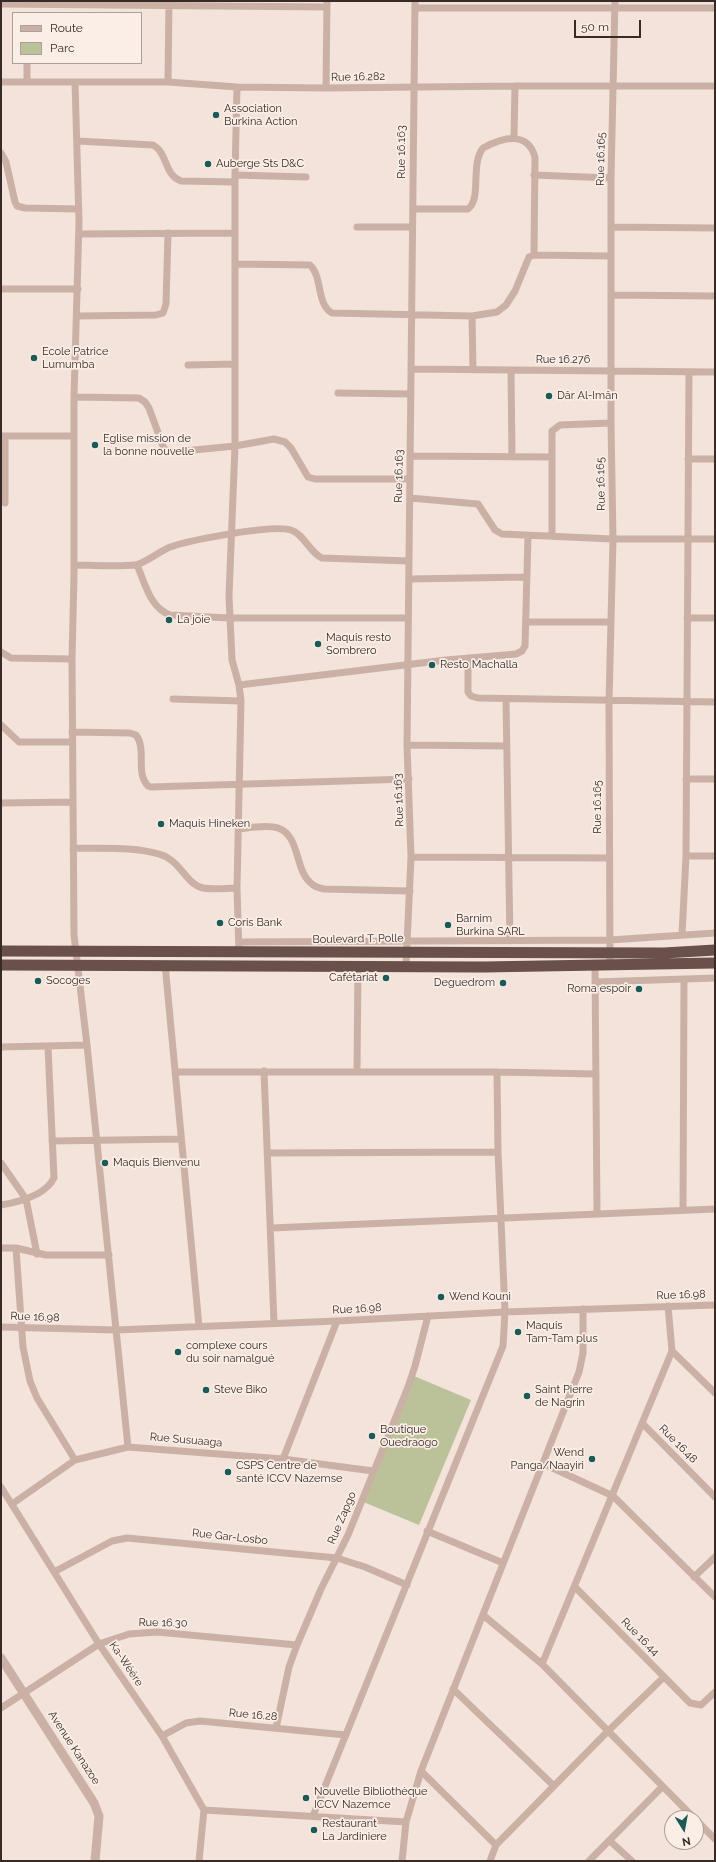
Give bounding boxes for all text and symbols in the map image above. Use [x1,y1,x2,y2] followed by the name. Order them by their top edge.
[12,12,142,64] legend
[576,12,643,38] scale bar
[581,20,609,34] text: 50 m
[50,21,83,35] text: Route
[50,41,75,55] text: Parc
[331,70,385,84] street label: Rue 16.282
[224,102,298,128] place label: Association Burkina Action
[211,110,221,120] marker: Association Burkina Action
[395,125,409,179] street label: Rue 16.163
[594,132,608,186] street label: Rue 16.165
[216,157,304,171] place label: Auberge Sts D&C
[203,159,213,169] marker: Auberge Sts D&C
[42,345,108,371] place label: Ecole Patrice Lumumba
[29,353,39,363] marker: Ecole Patrice Lumumba
[536,353,590,367] street label: Rue 16.276
[557,389,618,403] place label: Dâr Al-Imân
[544,391,554,401] marker: Dâr Al-Imân
[103,432,194,458] place label: Eglise mission de la bonne nouvelle
[90,440,100,450] marker: Eglise mission de la bonne nouvelle
[392,449,406,503] street label: Rue 16.163
[594,457,608,511] street label: Rue 16.165
[177,613,210,627] place label: La joie
[164,615,174,625] marker: La joie
[326,631,391,657] place label: Maquis resto Sombrero
[313,639,323,649] marker: Maquis resto Sombrero
[440,658,518,672] place label: Resto Machalla
[427,660,437,670] marker: Resto Machalla
[391,773,407,827] street label: Rue 16.163
[591,780,605,834] street label: Rue 16.165
[169,817,250,831] place label: Maquis Hineken
[156,819,166,829] marker: Maquis Hineken
[456,912,525,938] place label: Barnim Burkina SARL
[228,916,282,930] place label: Coris Bank
[215,918,225,928] marker: Coris Bank
[443,920,453,930] marker: Barnim Burkina SARL
[312,932,404,946] street label: Boulevard T. Polle
[329,971,378,985] place label: Cafétariat
[381,973,391,983] marker: Cafétariat
[46,974,90,988] place label: Socoges
[33,976,43,986] marker: Socoges
[434,976,495,990] place label: Deguedrom
[498,978,508,988] marker: Deguedrom
[567,982,631,996] place label: Roma espoir
[634,984,644,994] marker: Roma espoir
[113,1156,200,1170] place label: Maquis Bienvenu
[100,1158,110,1168] marker: Maquis Bienvenu
[656,1288,706,1302] street label: Rue 16.98
[449,1290,511,1304] place label: Wend Kouni
[436,1292,446,1302] marker: Wend Kouni
[332,1301,382,1317] street label: Rue 16.98
[10,1310,60,1324] street label: Rue 16.98
[526,1319,598,1345] place label: Maquis Tam-Tam plus
[513,1327,523,1337] marker: Maquis Tam-Tam plus
[186,1339,274,1365] place label: complexe cours du soir namalgué
[173,1347,183,1357] marker: complexe cours du soir namalgué
[214,1383,267,1397] place label: Steve Biko
[535,1383,593,1409] place label: Saint Pierre de Nagrin
[201,1385,211,1395] marker: Steve Biko
[522,1391,532,1401] marker: Saint Pierre de Nagrin
[656,1422,700,1466] street label: Rue 16.48
[380,1423,438,1449] place label: Boutique Ouedraogo
[149,1430,223,1450] street label: Rue Susuaaga
[367,1431,377,1441] marker: Boutique Ouedraogo
[511,1446,584,1472] place label: Wend Panga/Naayiri
[587,1454,597,1464] marker: Wend Panga/Naayiri
[236,1459,342,1485] place label: CSPS Centre de santé ICCV Nazemse
[223,1467,233,1477] marker: CSPS Centre de santé ICCV Nazemse
[325,1490,359,1546] street label: Rue Zapgo
[191,1526,269,1548] street label: Rue Gar-Losbo
[618,1615,662,1659] street label: Rue 16.44
[138,1616,188,1630] street label: Rue 16.30
[106,1639,146,1689] street label: Ka-Wéére
[228,1706,278,1724] street label: Rue 16.28
[45,1709,103,1787] street label: Avenue Kanazoe
[314,1785,428,1811] place label: Nouvelle Bibliothèque ICCV Nazemce
[301,1793,311,1803] marker: Nouvelle Bibliothèque ICCV Nazemce
[664,1810,704,1850] north arrow
[322,1817,387,1843] place label: Restaurant La Jardiniere
[309,1825,319,1835] marker: Restaurant La Jardiniere
[681,1834,692,1848] text: N

